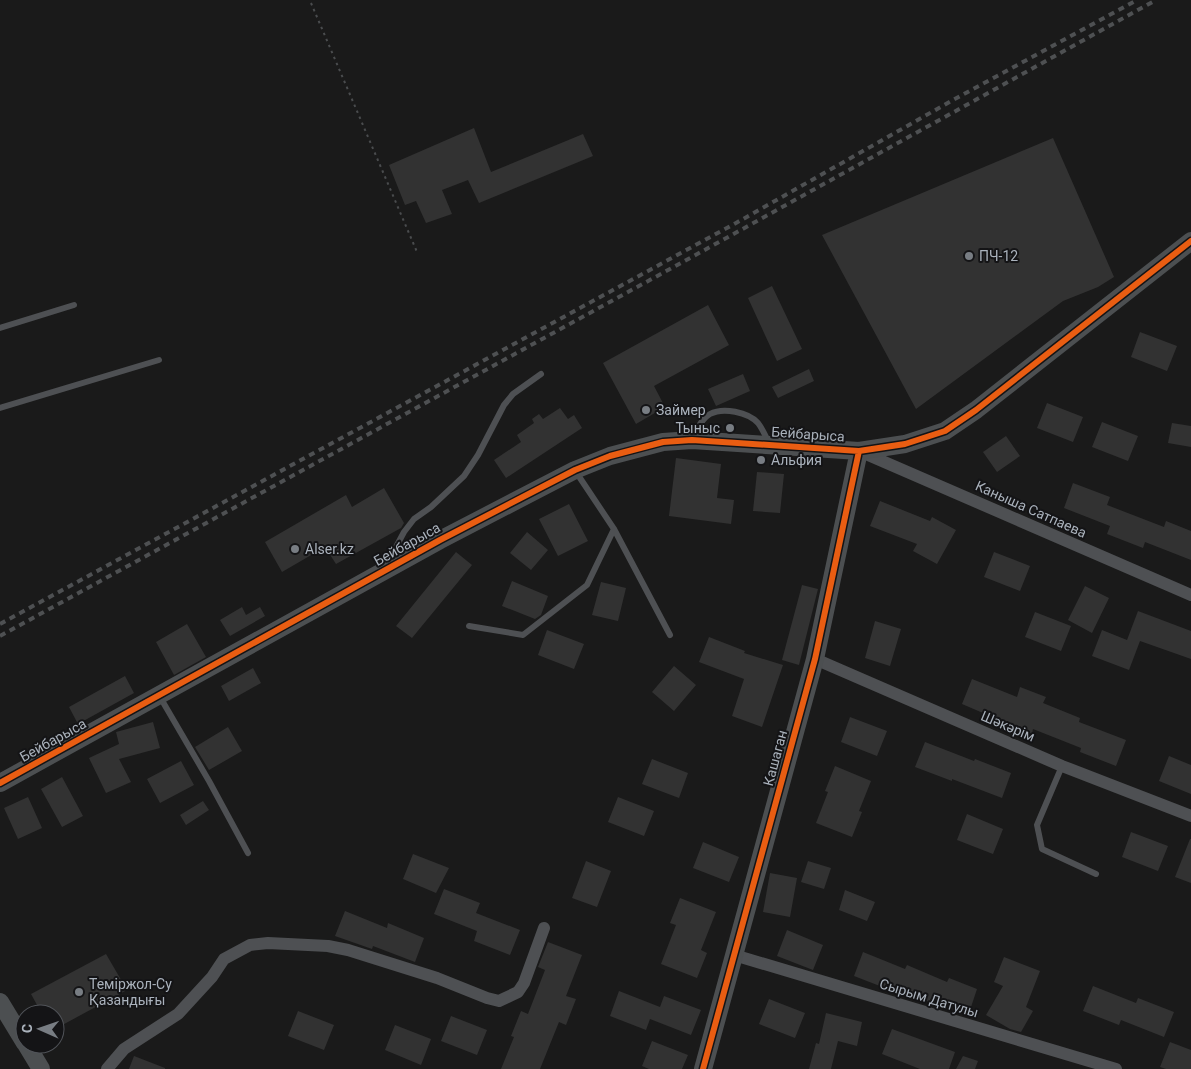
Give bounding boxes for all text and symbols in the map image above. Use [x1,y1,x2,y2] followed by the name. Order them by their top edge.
[979,248,1018,264] place label: ПЧ-12
[963,250,975,262] marker: ПЧ-12
[656,402,706,418] place label: Займер
[640,404,652,416] marker: Займер
[675,420,720,436] place label: Тыныс
[724,422,736,434] marker: Тыныс
[771,423,845,445] street label: Бейбарыса
[771,452,822,468] place label: Альфия
[755,454,767,466] marker: Альфия
[973,477,1089,541] street label: Каныша Сатпаева
[371,519,443,569] street label: Бейбарыса
[305,541,354,557] place label: Alser.kz
[289,543,301,555] marker: Alser.kz
[979,707,1037,745] street label: Шәкәрім
[17,715,89,765] street label: Бейбарыса
[760,728,790,788] street label: Кашаган
[878,975,980,1021] street label: Сырым Датулы
[89,976,172,1008] place label: Теміржол-Су Қазандығы
[73,986,85,998] marker: Теміржол-Су Қазандығы
[15,1004,65,1054] north arrow
[19,1024,35,1033] text: С

